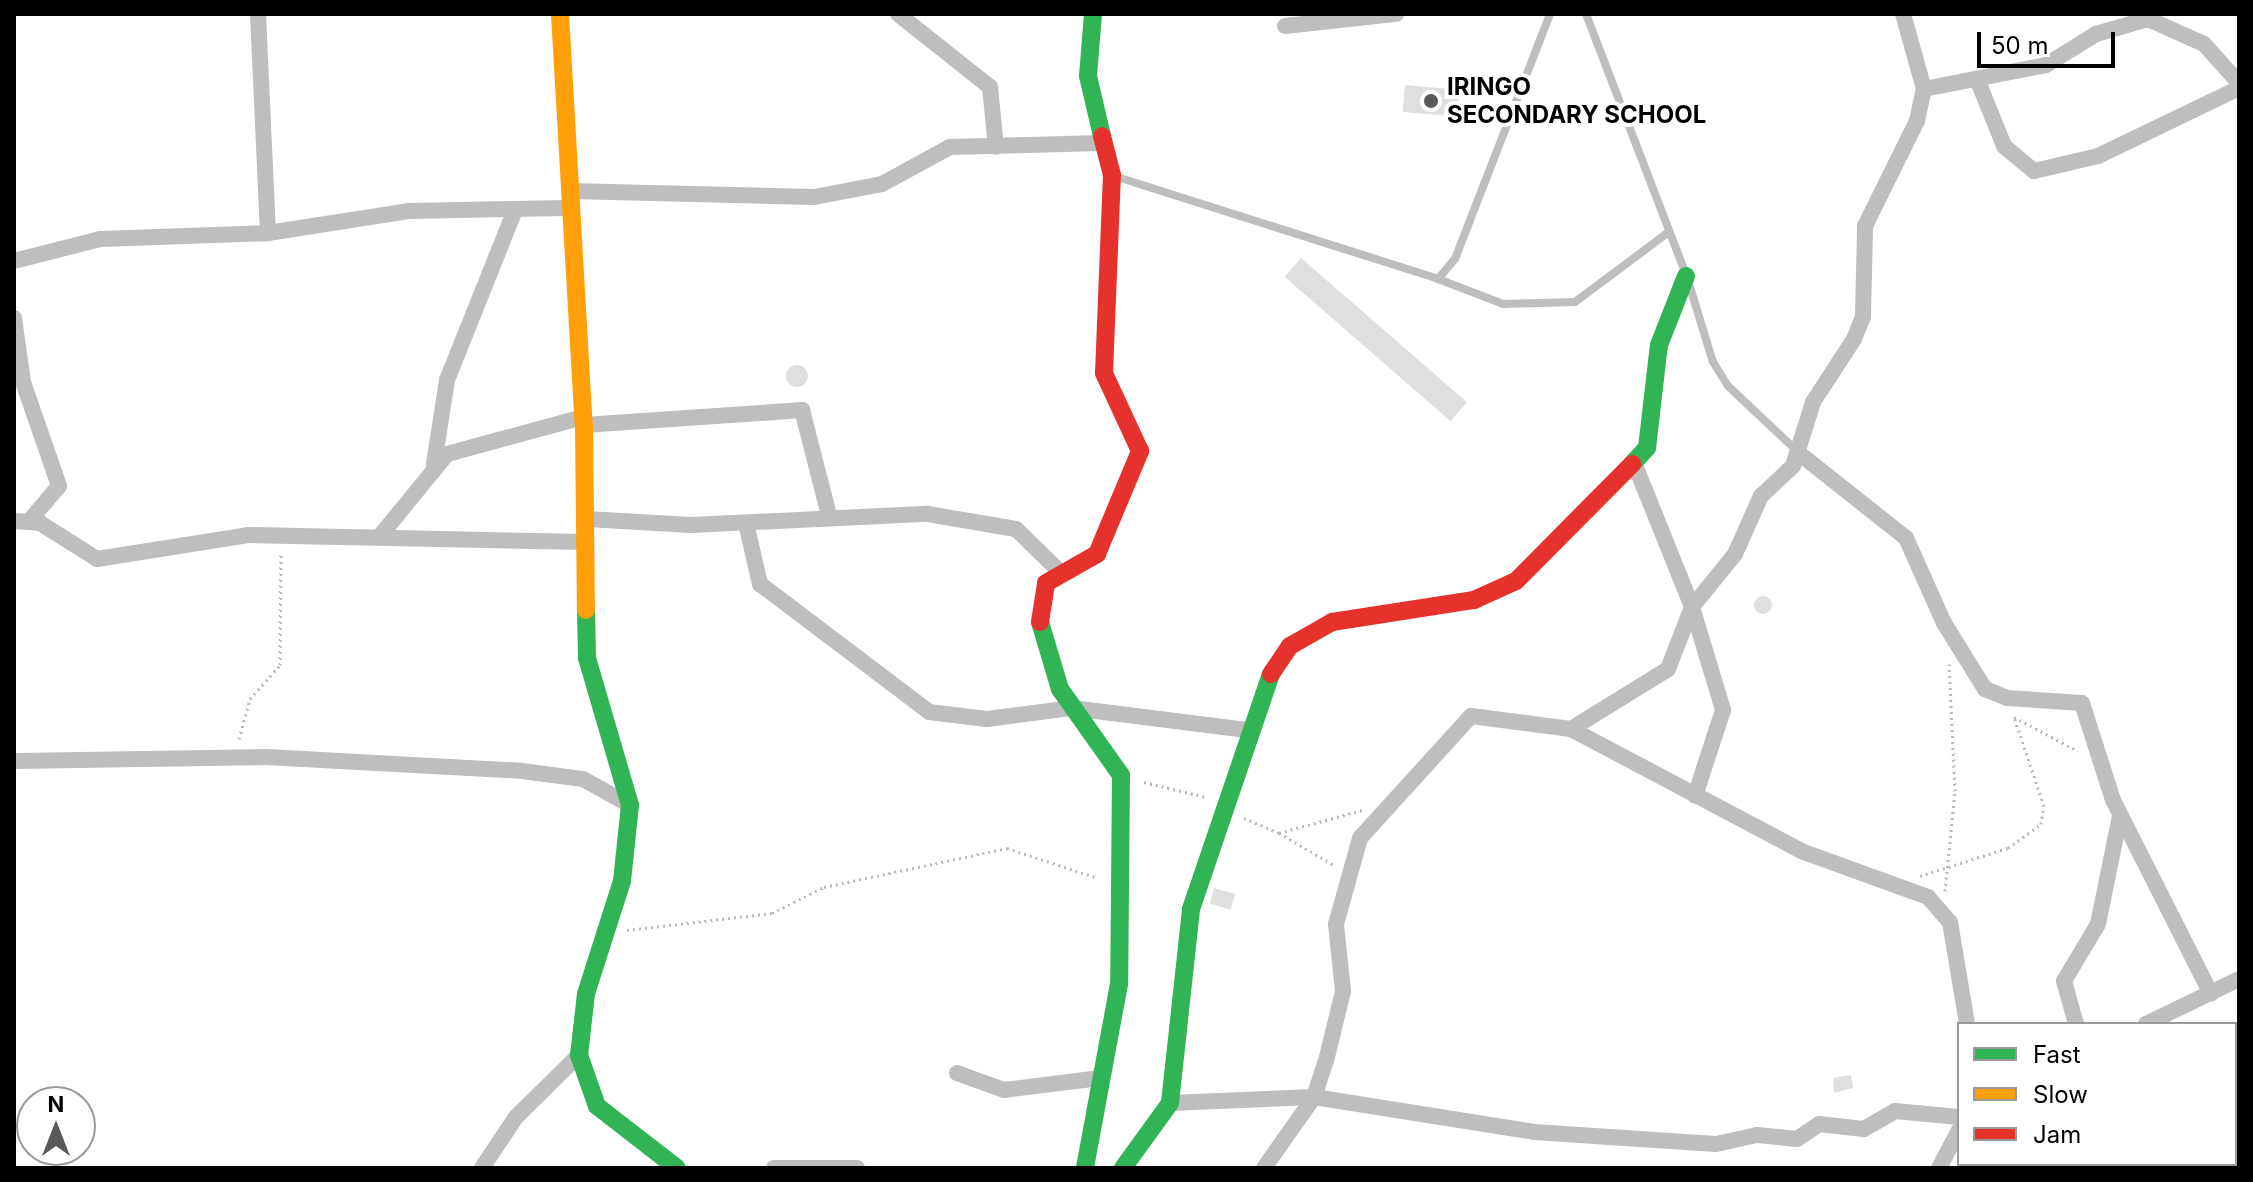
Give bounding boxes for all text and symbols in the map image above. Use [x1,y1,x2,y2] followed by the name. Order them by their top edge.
[1981,16,2119,66] scale bar
[1991,31,2049,60] text: 50 m
[1447,73,1706,129] place label: IRINGO SECONDARY SCHOOL
[1422,92,1440,110] marker: IRINGO SECONDARY SCHOOL
[1957,1022,2237,1166] legend
[2033,1040,2081,1069] text: Fast
[2033,1080,2088,1109] text: Slow
[16,1086,96,1166] north arrow
[48,1091,64,1117] text: N
[2033,1120,2081,1149] text: Jam

